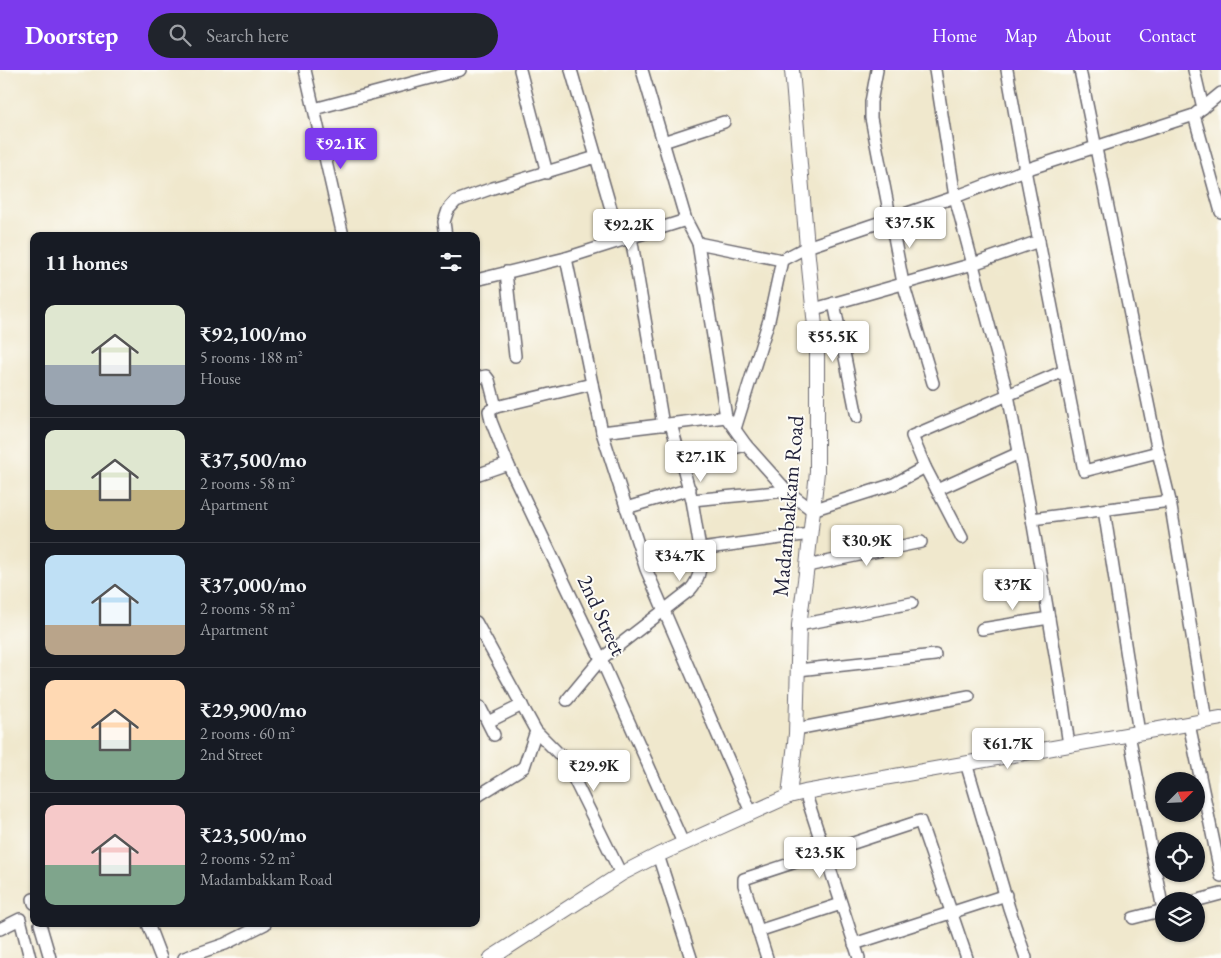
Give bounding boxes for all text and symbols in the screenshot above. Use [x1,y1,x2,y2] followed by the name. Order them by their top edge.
[148,13,498,58] search box
[25,20,118,51] text: Doorstep
[166,21,194,49] icon: search
[206,23,289,48] text: Search here
[932,24,977,47] text: Home
[1005,24,1037,47] text: Map
[1065,24,1111,47] text: About
[1139,24,1196,47] text: Contact
[300,128,382,170] pin: ₹92.1K
[316,133,366,154] text: ₹92.1K
[869,206,951,249] pin: ₹37.5K
[588,208,670,251] pin: ₹92.2K
[885,212,935,233] text: ₹37.5K
[604,214,654,235] text: ₹92.2K
[437,248,465,276] icon: filters
[45,249,128,276] text: 11 homes
[200,320,307,347] text: ₹92,100/mo
[792,320,874,363] pin: ₹55.5K
[85,325,145,385] icon: home
[808,326,858,347] text: ₹55.5K
[200,347,303,368] text: 5 rooms · 188 m²
[200,368,241,389] text: House
[766,413,810,598] street label: Madambakkam Road
[660,440,742,483] pin: ₹27.1K
[200,446,307,473] text: ₹37,500/mo
[676,446,726,467] text: ₹27.1K
[85,450,145,510] icon: home
[200,473,295,494] text: 2 rooms · 58 m²
[200,494,268,515] text: Apartment
[826,524,908,567] pin: ₹30.9K
[842,530,892,551] text: ₹30.9K
[639,540,721,582] pin: ₹34.7K
[655,545,705,566] text: ₹34.7K
[983,568,1043,611] pin: ₹37K
[571,570,633,660] street label: 2nd Street
[200,571,307,598] text: ₹37,000/mo
[994,574,1032,595] text: ₹37K
[85,575,145,635] icon: home
[200,598,295,619] text: 2 rooms · 58 m²
[200,619,268,640] text: Apartment
[200,696,307,723] text: ₹29,900/mo
[85,700,145,760] icon: home
[200,723,295,744] text: 2 rooms · 60 m²
[967,728,1049,770] pin: ₹61.7K
[983,733,1033,754] text: ₹61.7K
[200,744,263,765] text: 2nd Street
[553,750,635,792] pin: ₹29.9K
[569,755,619,776] text: ₹29.9K
[1155,772,1205,822] north arrow
[1155,772,1205,942] map controls
[200,821,307,848] text: ₹23,500/mo
[85,825,145,885] icon: home
[1155,832,1205,882] button: locate
[779,836,861,879] pin: ₹23.5K
[795,842,845,863] text: ₹23.5K
[200,848,295,869] text: 2 rooms · 52 m²
[200,869,332,890] text: Madambakkam Road
[1155,892,1205,942] button: layers

